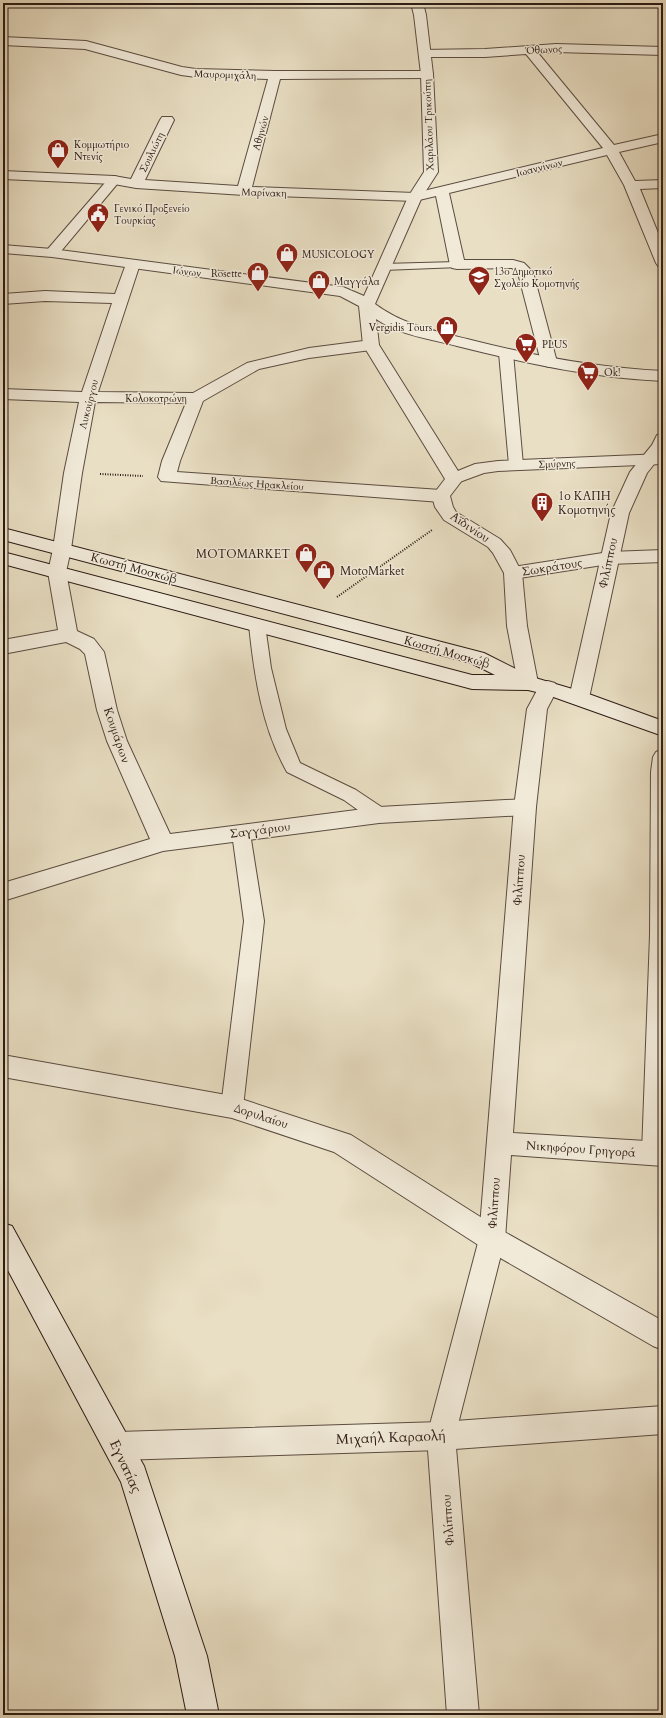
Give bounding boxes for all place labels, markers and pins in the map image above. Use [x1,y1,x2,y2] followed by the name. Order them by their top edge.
[45,137,71,170] shop icon: Κομμωτήριο Ντενίς
[74,138,130,164] place label: Κομμωτήριο Ντενίς
[85,201,111,234] public building icon: Γενικό Προξενείο Τουρκίας
[114,202,190,228] place label: Γενικό Προξενείο Τουρκίας
[274,241,300,274] shop icon: MUSICOLOGY
[302,248,375,262] place label: MUSICOLOGY
[245,260,271,293] shop icon: Rosette
[466,264,492,297] school or university icon: 13ο Δημοτικό Σχολείο Κομοτηνής
[494,265,580,291] place label: 13ο Δημοτικό Σχολείο Κομοτηνής
[211,267,242,281] place label: Rosette
[306,268,332,301] shop icon: Μαγγάλα
[334,275,379,289] place label: Μαγγάλα
[434,314,460,347] shop icon: Vergidis Tours
[369,321,432,335] place label: Vergidis Tours
[513,331,539,364] supermarket icon: PLUS
[542,338,567,352] place label: PLUS
[575,359,601,392] supermarket icon: Ok!
[604,366,620,380] place label: Ok!
[558,488,616,518] place label: 1ο ΚΑΠΗ Κομοτηνής
[529,490,555,523] building icon: 1ο ΚΑΠΗ Κομοτηνής
[293,541,319,574] shop icon: MOTOMARKET
[196,546,290,562] place label: MOTOMARKET
[311,558,337,591] shop icon: MotoMarket
[340,563,405,579] place label: MotoMarket

